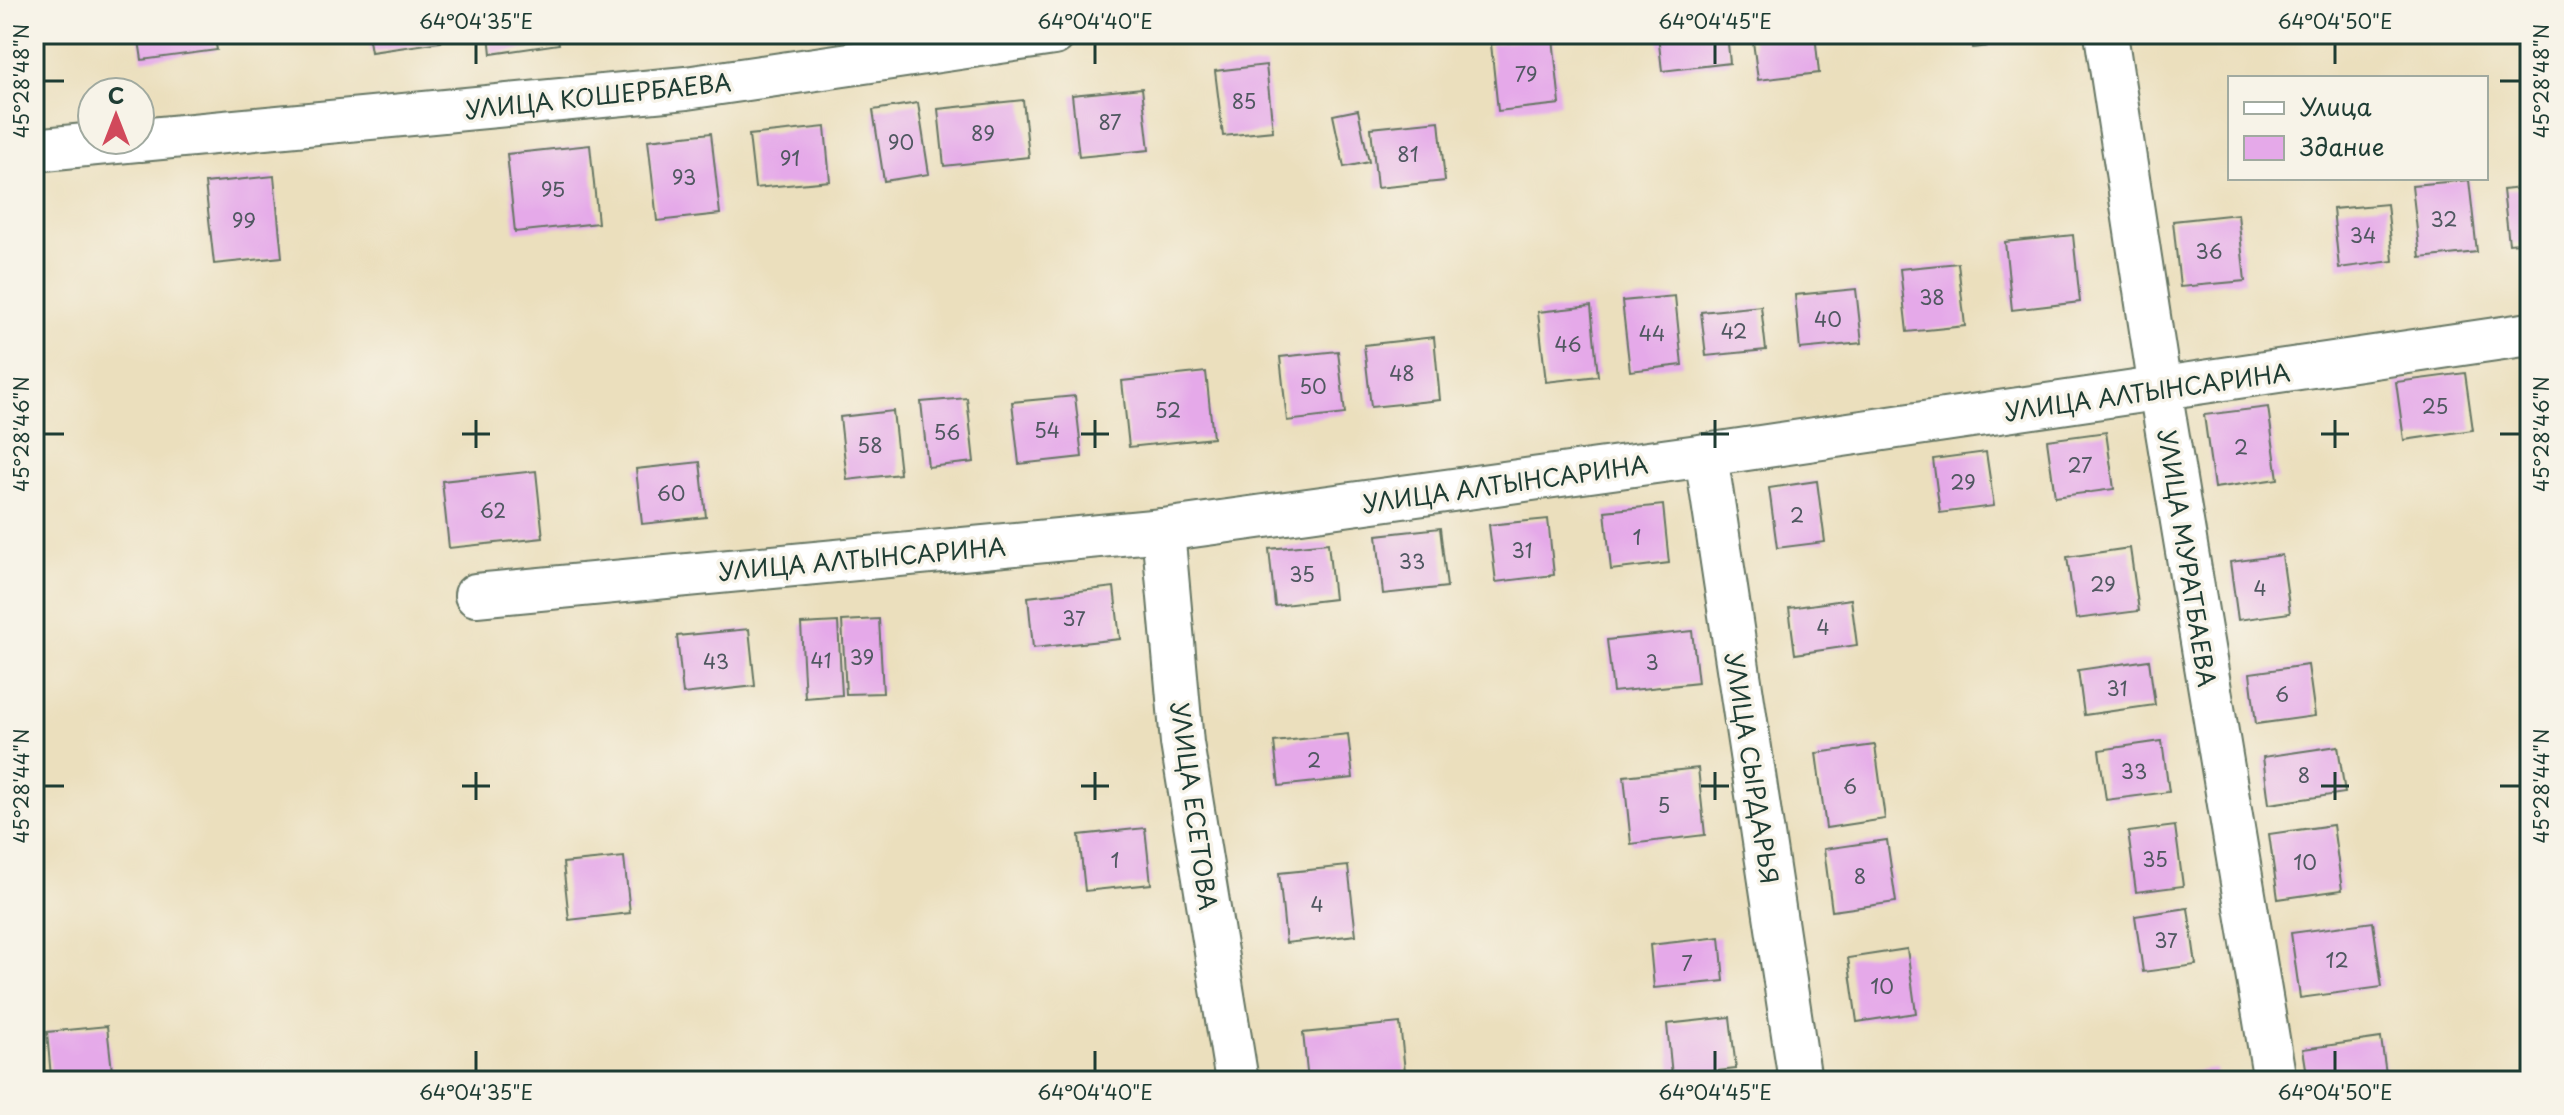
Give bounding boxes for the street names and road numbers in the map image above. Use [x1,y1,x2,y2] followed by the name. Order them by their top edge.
[463,63,733,127] street label: УЛИЦА КОШЕРБАЕВА
[2002,353,2292,429] street label: УЛИЦА АЛТЫНСАРИНА
[2150,427,2226,689] street label: УЛИЦА МУРАТБАЕВА
[1360,445,1650,521] street label: УЛИЦА АЛТЫНСАРИНА
[717,528,1007,588] street label: УЛИЦА АЛТЫНСАРИНА
[1717,650,1789,886] street label: УЛИЦА СЫРДАРЬЯ
[1163,700,1227,912] street label: УЛИЦА ЕСЕТОВА

